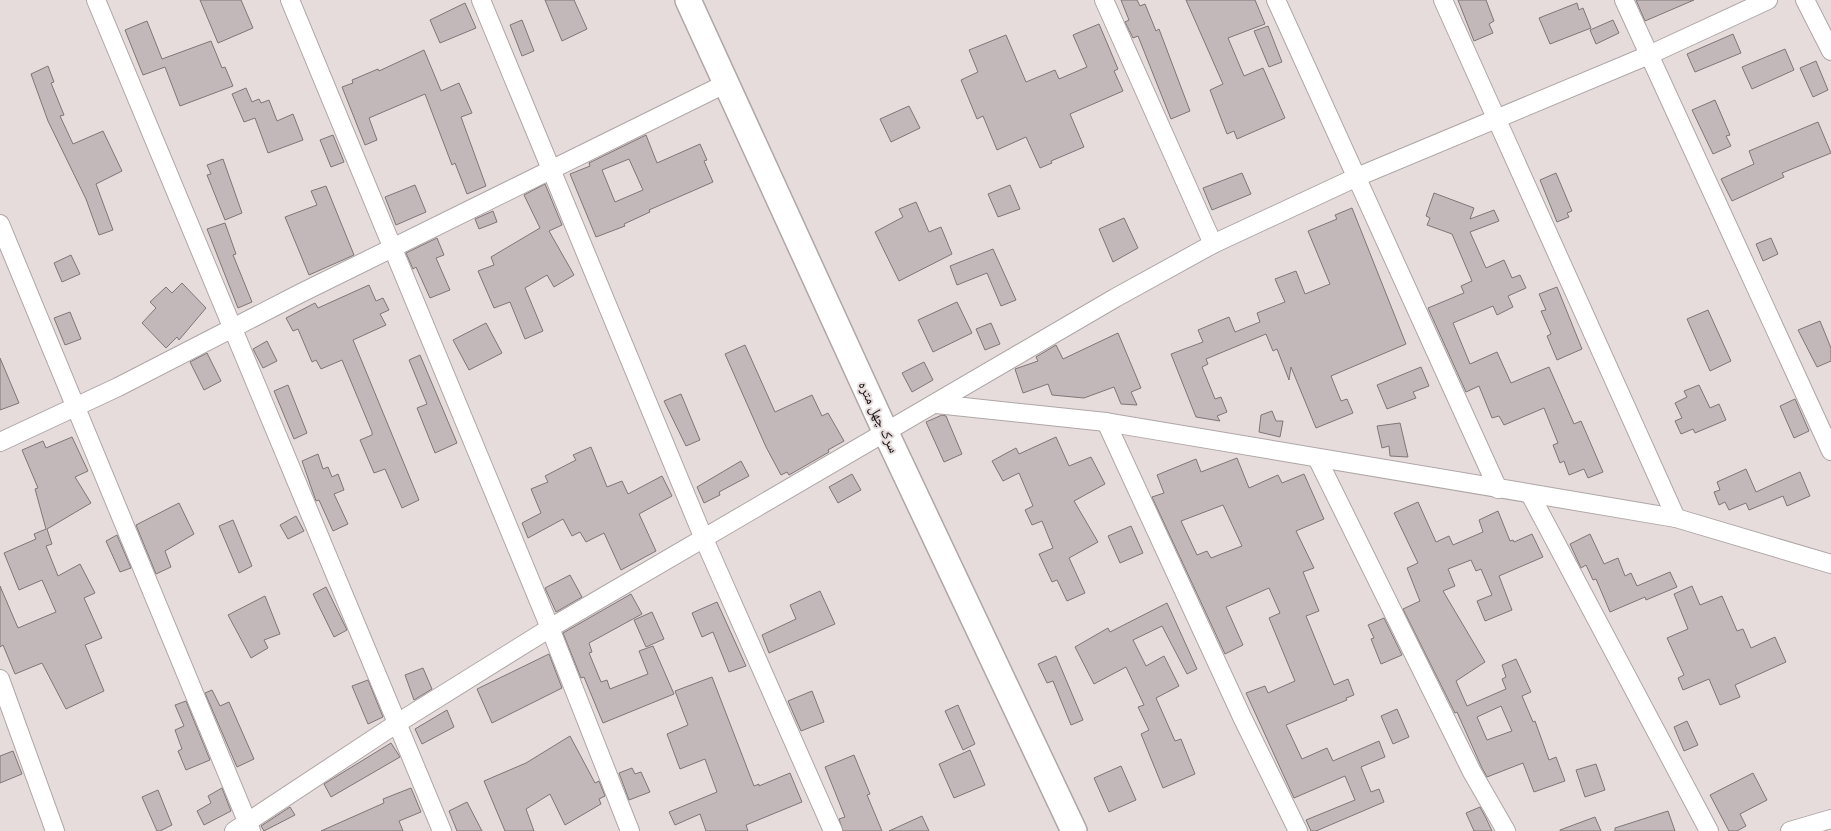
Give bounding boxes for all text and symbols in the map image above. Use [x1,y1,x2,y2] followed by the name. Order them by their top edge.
[854,378,904,456] street label: سرک چهل متره

